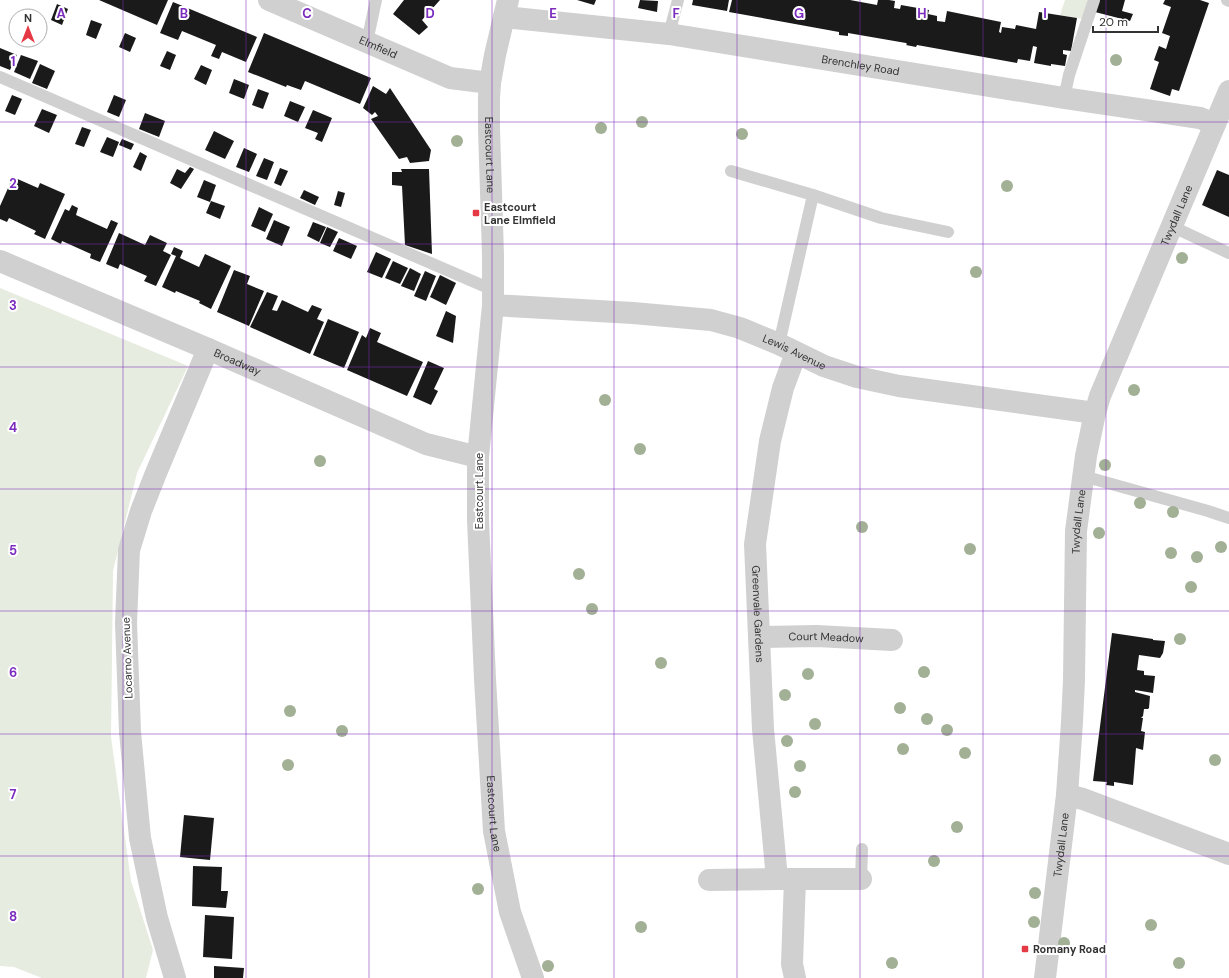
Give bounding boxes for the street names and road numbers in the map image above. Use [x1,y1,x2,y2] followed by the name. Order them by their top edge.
[357,33,400,62] street label: Elmfield
[821,52,901,78] street label: Brenchley Road
[482,117,498,193] street label: Eastcourt Lane
[1157,183,1195,248] street label: Twydall Lane
[761,331,828,373] street label: Lewis Avenue
[212,345,263,378] street label: Broadway
[472,453,486,529] street label: Eastcourt Lane
[1069,489,1088,554] street label: Twydall Lane
[749,565,767,663] street label: Greenvale Gardens
[119,617,135,699] street label: Locarno Avenue
[788,629,864,646] street label: Court Meadow
[484,775,505,853] street label: Eastcourt Lane
[1050,812,1072,878] street label: Twydall Lane

